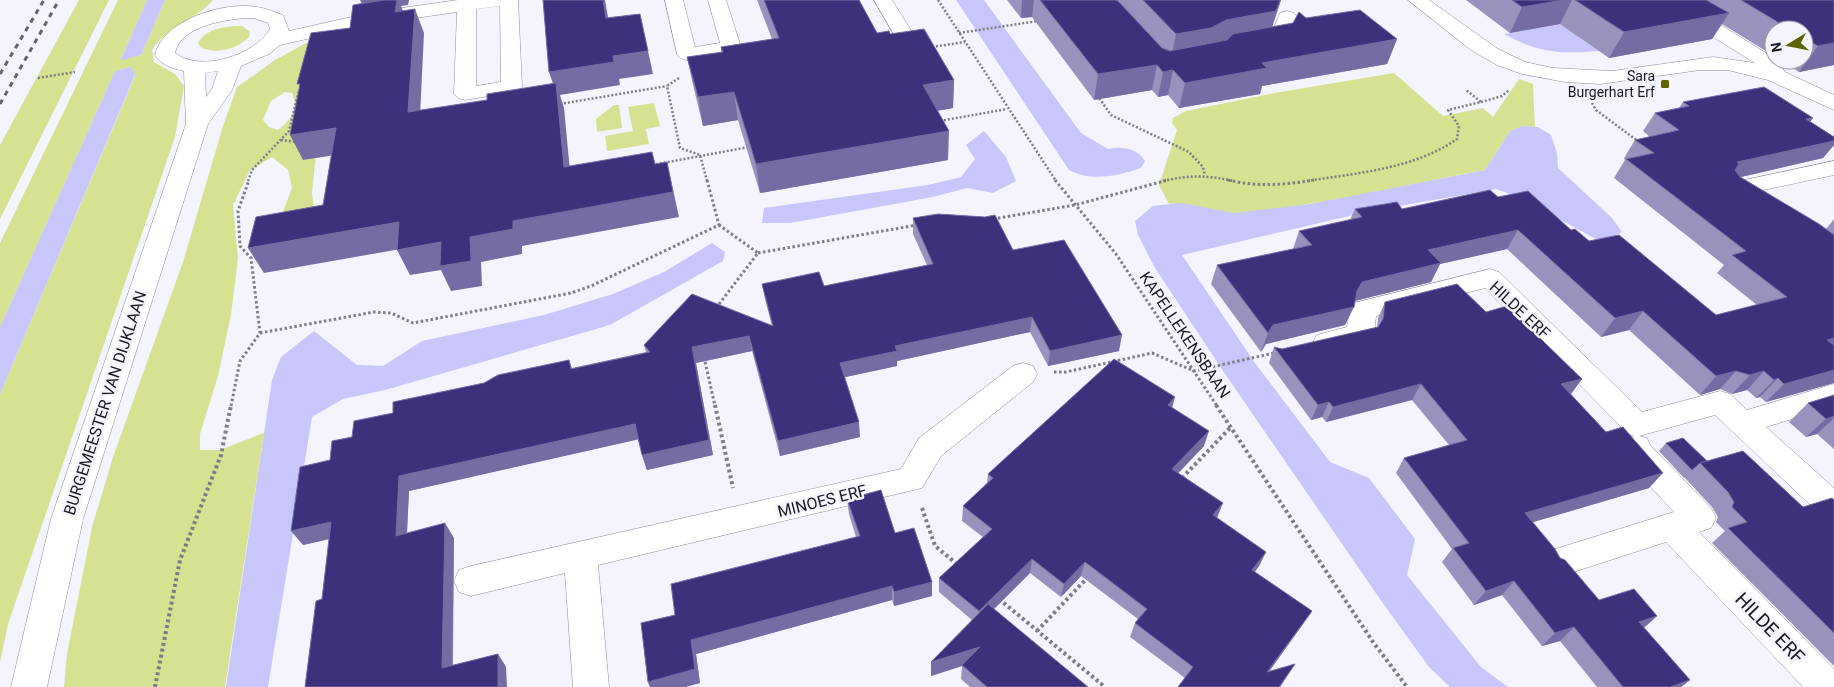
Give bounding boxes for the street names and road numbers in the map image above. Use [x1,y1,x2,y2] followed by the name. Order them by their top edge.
[1136,268,1234,402] street label: KAPELLEKENSBAAN
[1486,277,1554,343] street label: HILDE ERF
[60,289,150,517] street label: BURGEMEESTER VAN DIJKLAAN
[776,481,869,521] street label: MINOES ERF
[1730,588,1810,668] street label: HILDE ERF

